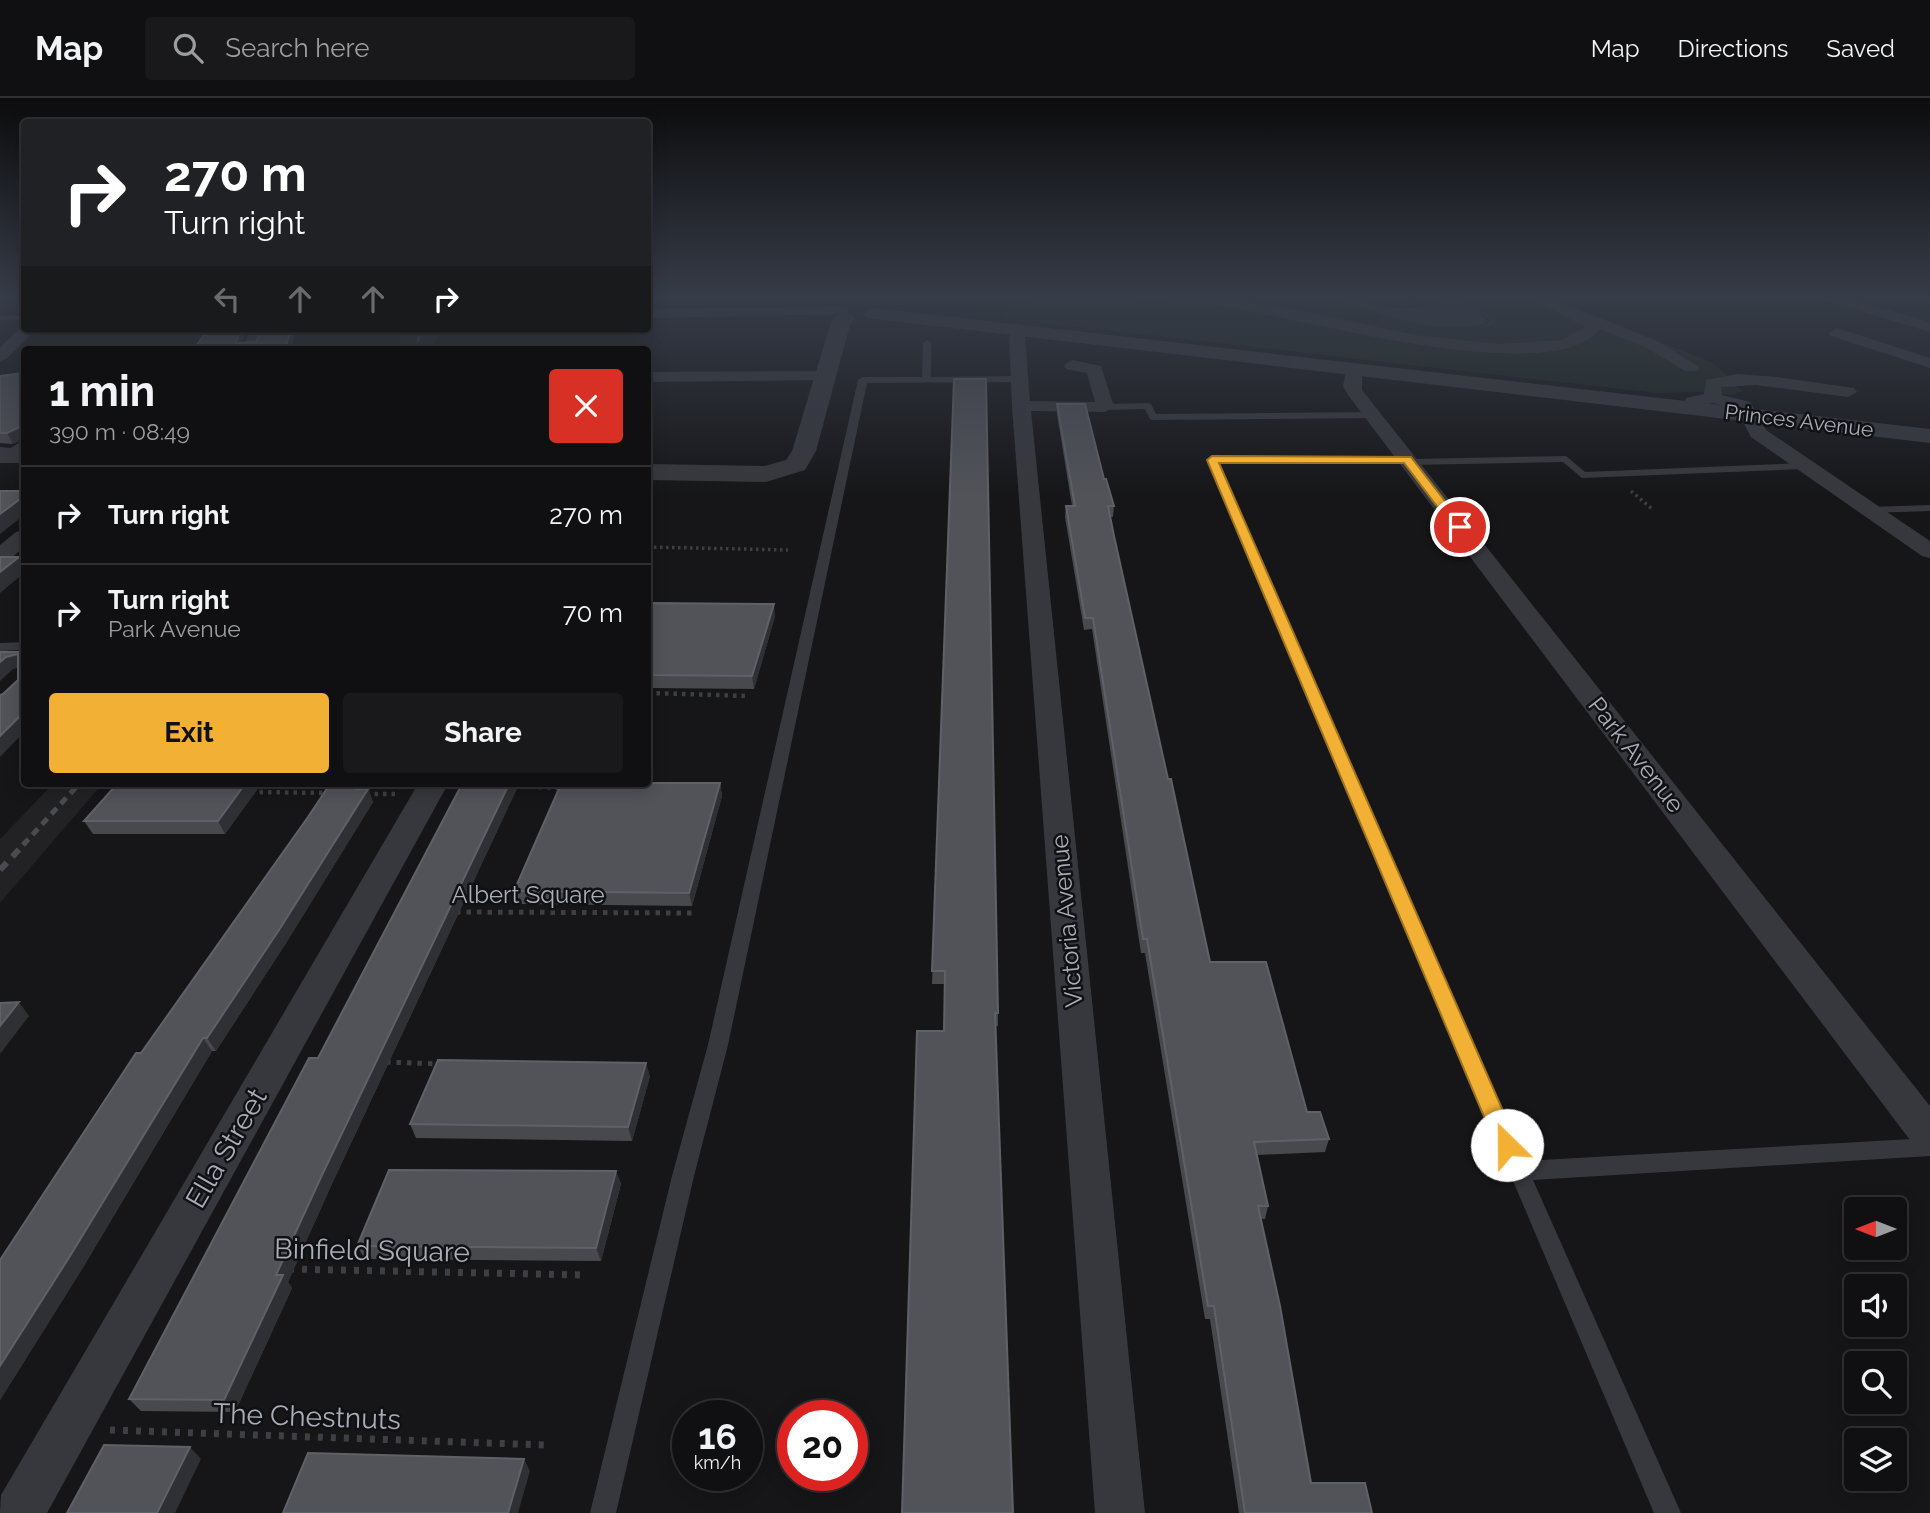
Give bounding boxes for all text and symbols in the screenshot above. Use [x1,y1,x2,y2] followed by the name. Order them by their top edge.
[145,17,635,80] search box
[35,29,103,68] text: Map
[169,29,207,67] icon: search
[225,33,370,63] text: Search here
[1591,34,1640,63] text: Map
[1678,34,1788,63] text: Directions
[1826,34,1895,63] text: Saved
[164,145,307,202] text: 270 m
[49,147,140,238] icon: right
[164,204,305,241] text: Turn right
[208,280,246,318] icon: left
[281,280,319,318] icon: ahead
[354,280,392,318] icon: ahead
[427,280,465,318] icon: right
[49,367,155,416] text: 1 min
[549,369,623,443] button: close
[1723,399,1875,442] street label: Princes Avenue
[49,418,190,445] text: 390 m · 08:49
[49,496,87,534] icon: right
[1430,497,1490,557] pin
[108,500,229,530] text: Turn right
[549,500,623,530] text: 270 m
[1441,508,1479,546] icon: arrive
[108,585,229,615] text: Turn right
[49,594,87,632] icon: right
[563,598,623,628] text: 70 m
[108,615,241,642] text: Park Avenue
[1582,691,1690,818] street label: Park Avenue
[49,693,329,773] button: Exit
[343,693,623,773] button: Share
[1045,834,1088,1009] street label: Victoria Avenue
[451,880,605,909] street label: Albert Square
[179,1082,274,1214] street label: Ella Street
[1470,1108,1544,1182] position arrow
[1844,1197,1908,1260] north arrow
[1844,1197,1907,1491] map controls
[274,1232,470,1269] street label: Binfield Square
[1844,1274,1907,1337] button: sound
[1844,1351,1907,1414] button: search
[213,1397,401,1436] street label: The Chestnuts
[777,1400,868,1491] speed limit sign: 20
[698,1416,737,1457] text: 16
[1844,1428,1907,1491] button: layers
[694,1452,741,1473] text: km/h

